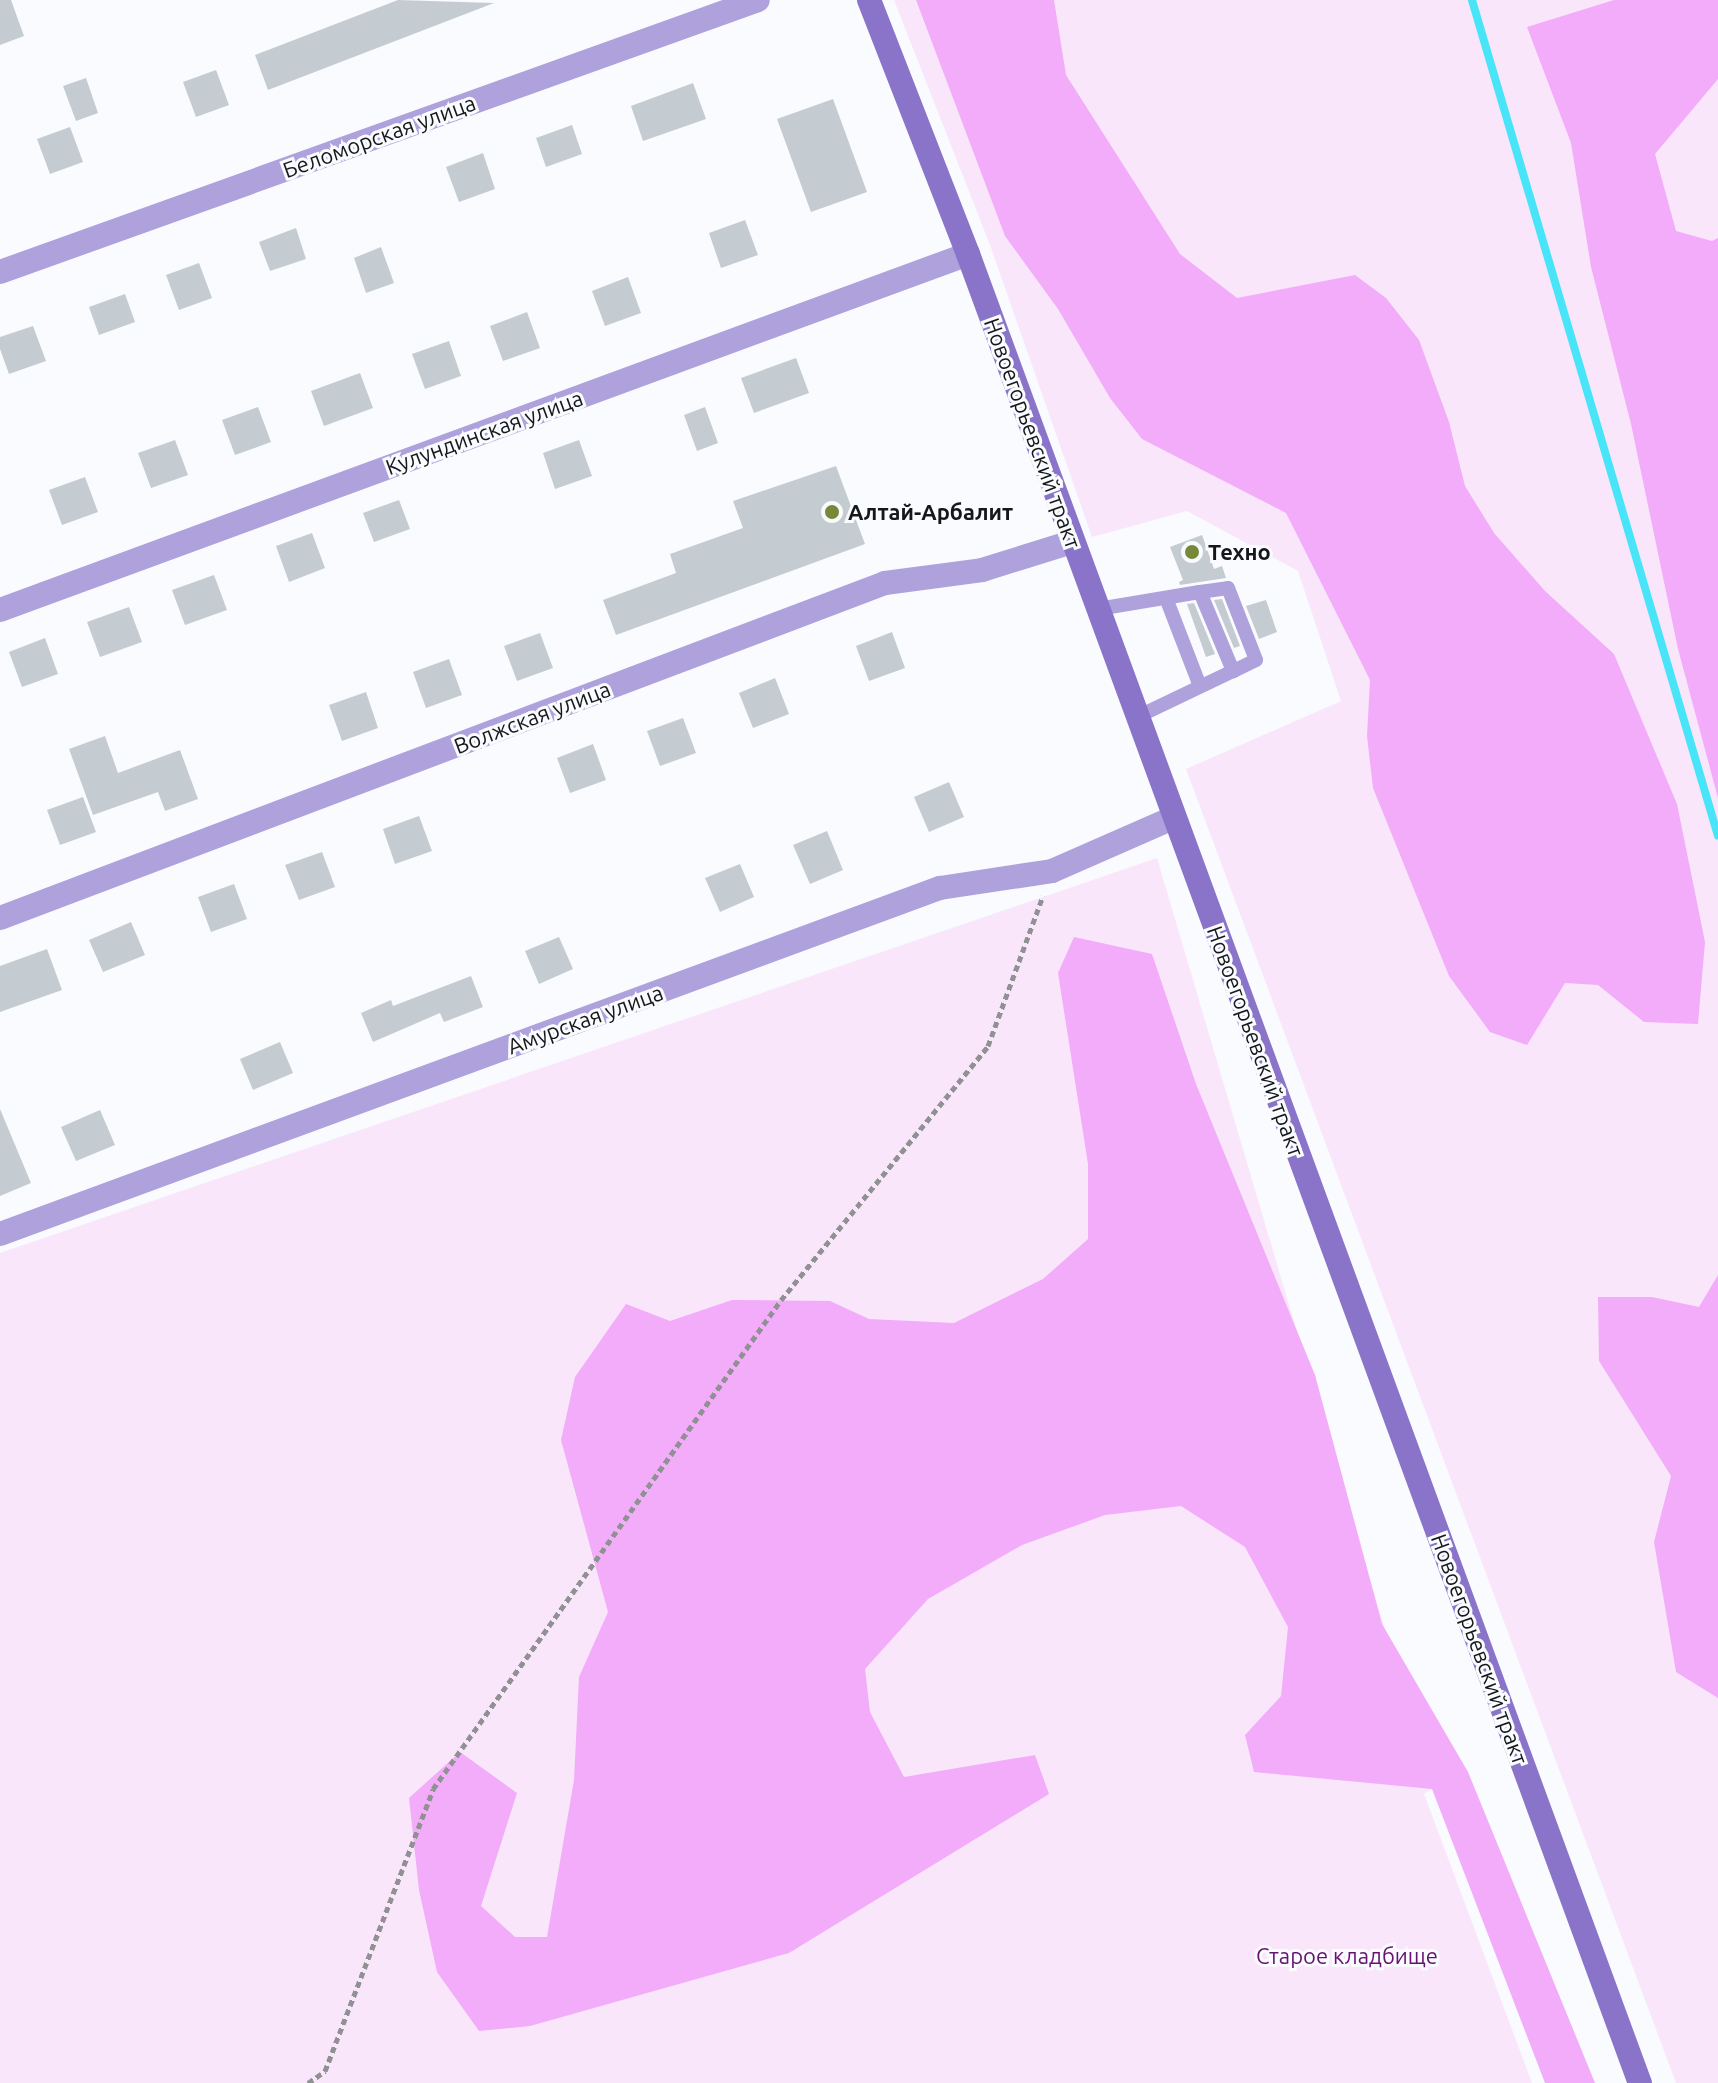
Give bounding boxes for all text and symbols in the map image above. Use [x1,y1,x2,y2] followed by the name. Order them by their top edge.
[279,89,479,183] street label: Беломорская улица
[979,314,1087,552] street label: Новоегорьевский тракт
[382,384,586,480] street label: Кулундинская улица
[848,499,1013,525] place label: Алтай-Арбалит
[823,503,841,521] marker: Алтай-Арбалит
[1208,539,1271,565] place label: Техно
[1183,543,1201,561] marker: Техно
[450,675,614,759] street label: Волжская улица
[1202,922,1310,1160] street label: Новоегорьевский тракт
[504,979,666,1059] street label: Амурская улица
[1426,1530,1534,1768] street label: Новоегорьевский тракт
[1256,1943,1438,1969] park label: Старое кладбище

